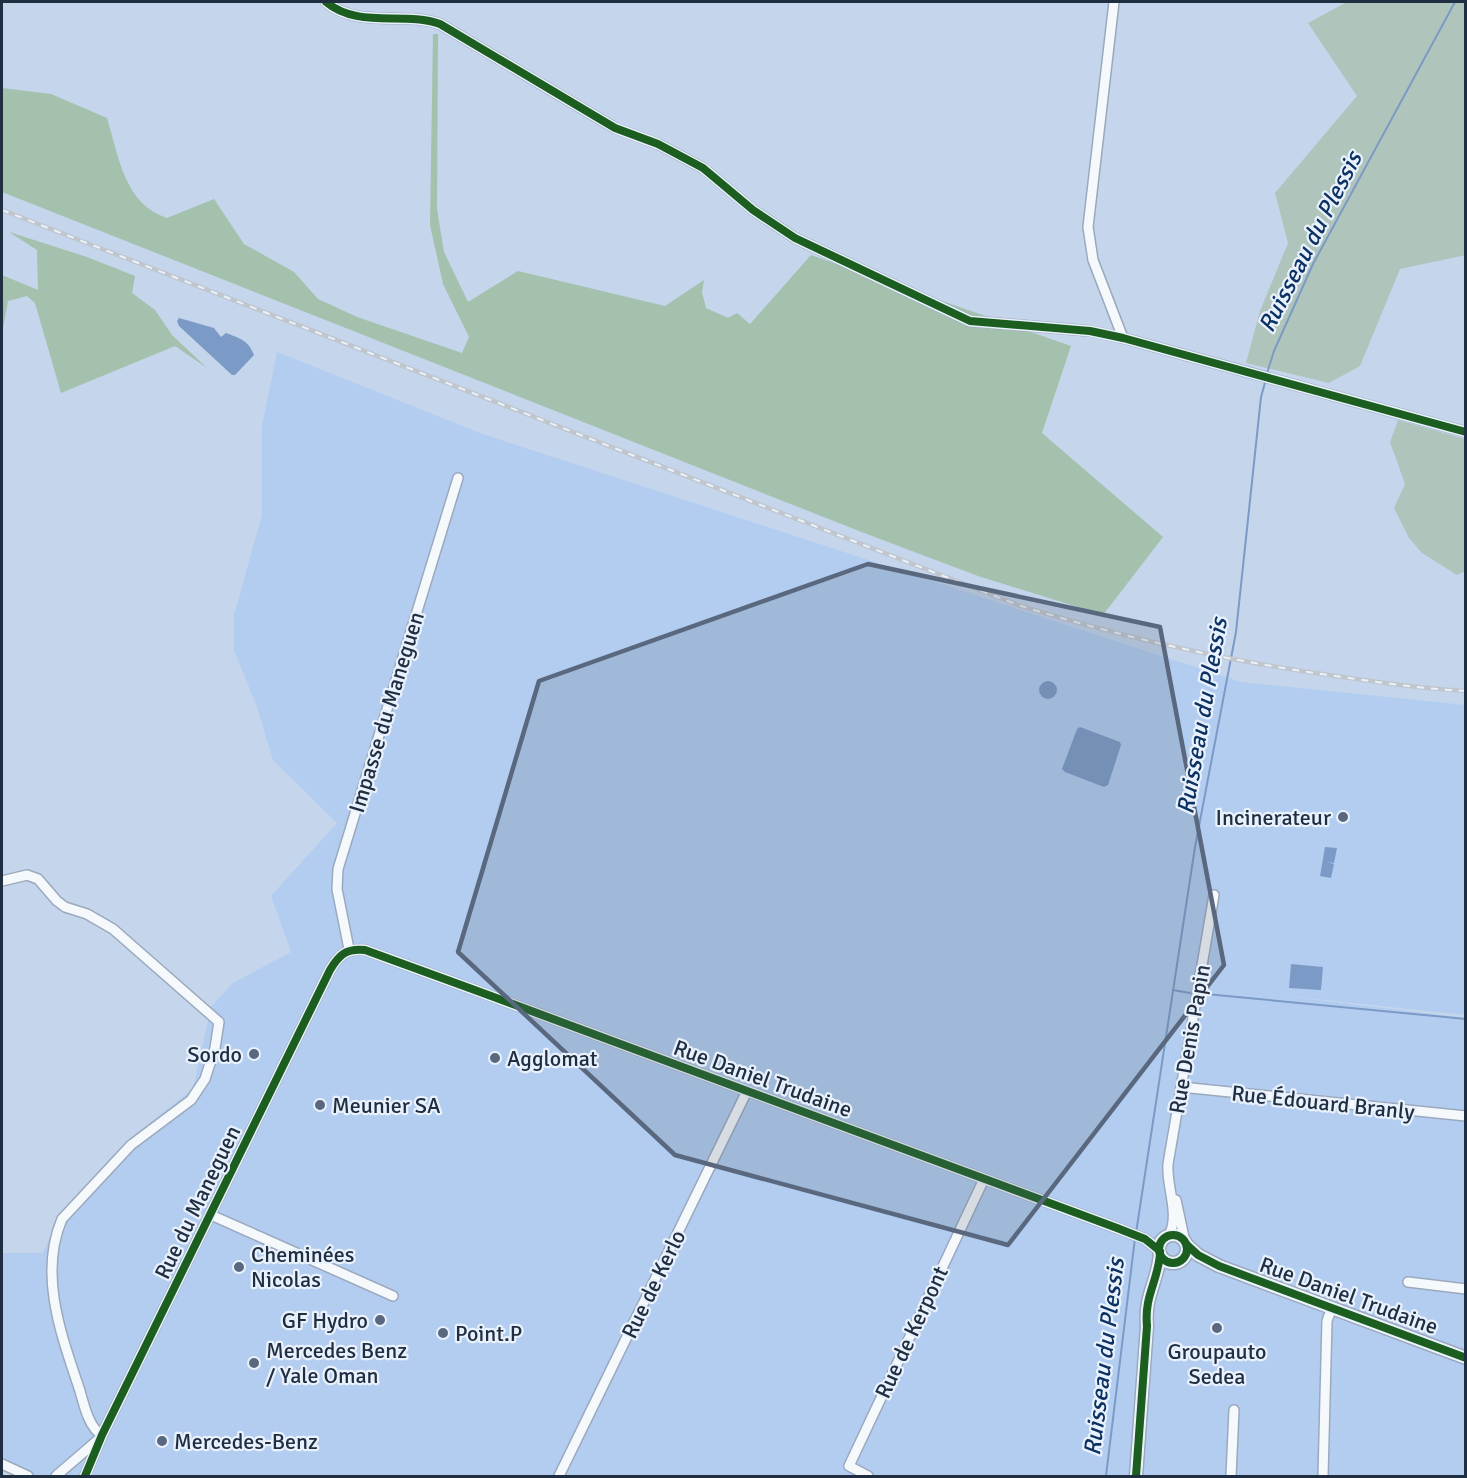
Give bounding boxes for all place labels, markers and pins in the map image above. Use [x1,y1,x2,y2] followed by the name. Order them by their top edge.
[1215,804,1331,831] place label: Incinerateur
[1336,810,1350,824] marker: Incinerateur
[187,1041,242,1068] place label: Sordo
[507,1045,598,1072] place label: Agglomat
[247,1047,261,1061] marker: Sordo
[488,1051,502,1065] marker: Agglomat
[332,1092,441,1119] place label: Meunier SA
[313,1098,327,1112] marker: Meunier SA
[251,1241,354,1293] place label: Cheminées Nicolas
[232,1260,246,1274] marker: Cheminées Nicolas
[282,1307,368,1334] place label: GF Hydro
[373,1313,387,1327] marker: GF Hydro
[455,1320,522,1347] place label: Point.P
[1210,1321,1224,1335] marker: Groupauto Sedea
[436,1326,450,1340] marker: Point.P
[266,1337,407,1389] place label: Mercedes Benz / Yale Oman
[1167,1338,1267,1390] place label: Groupauto Sedea
[247,1356,261,1370] marker: Mercedes Benz / Yale Oman
[174,1428,318,1455] place label: Mercedes-Benz
[155,1434,169,1448] marker: Mercedes-Benz

